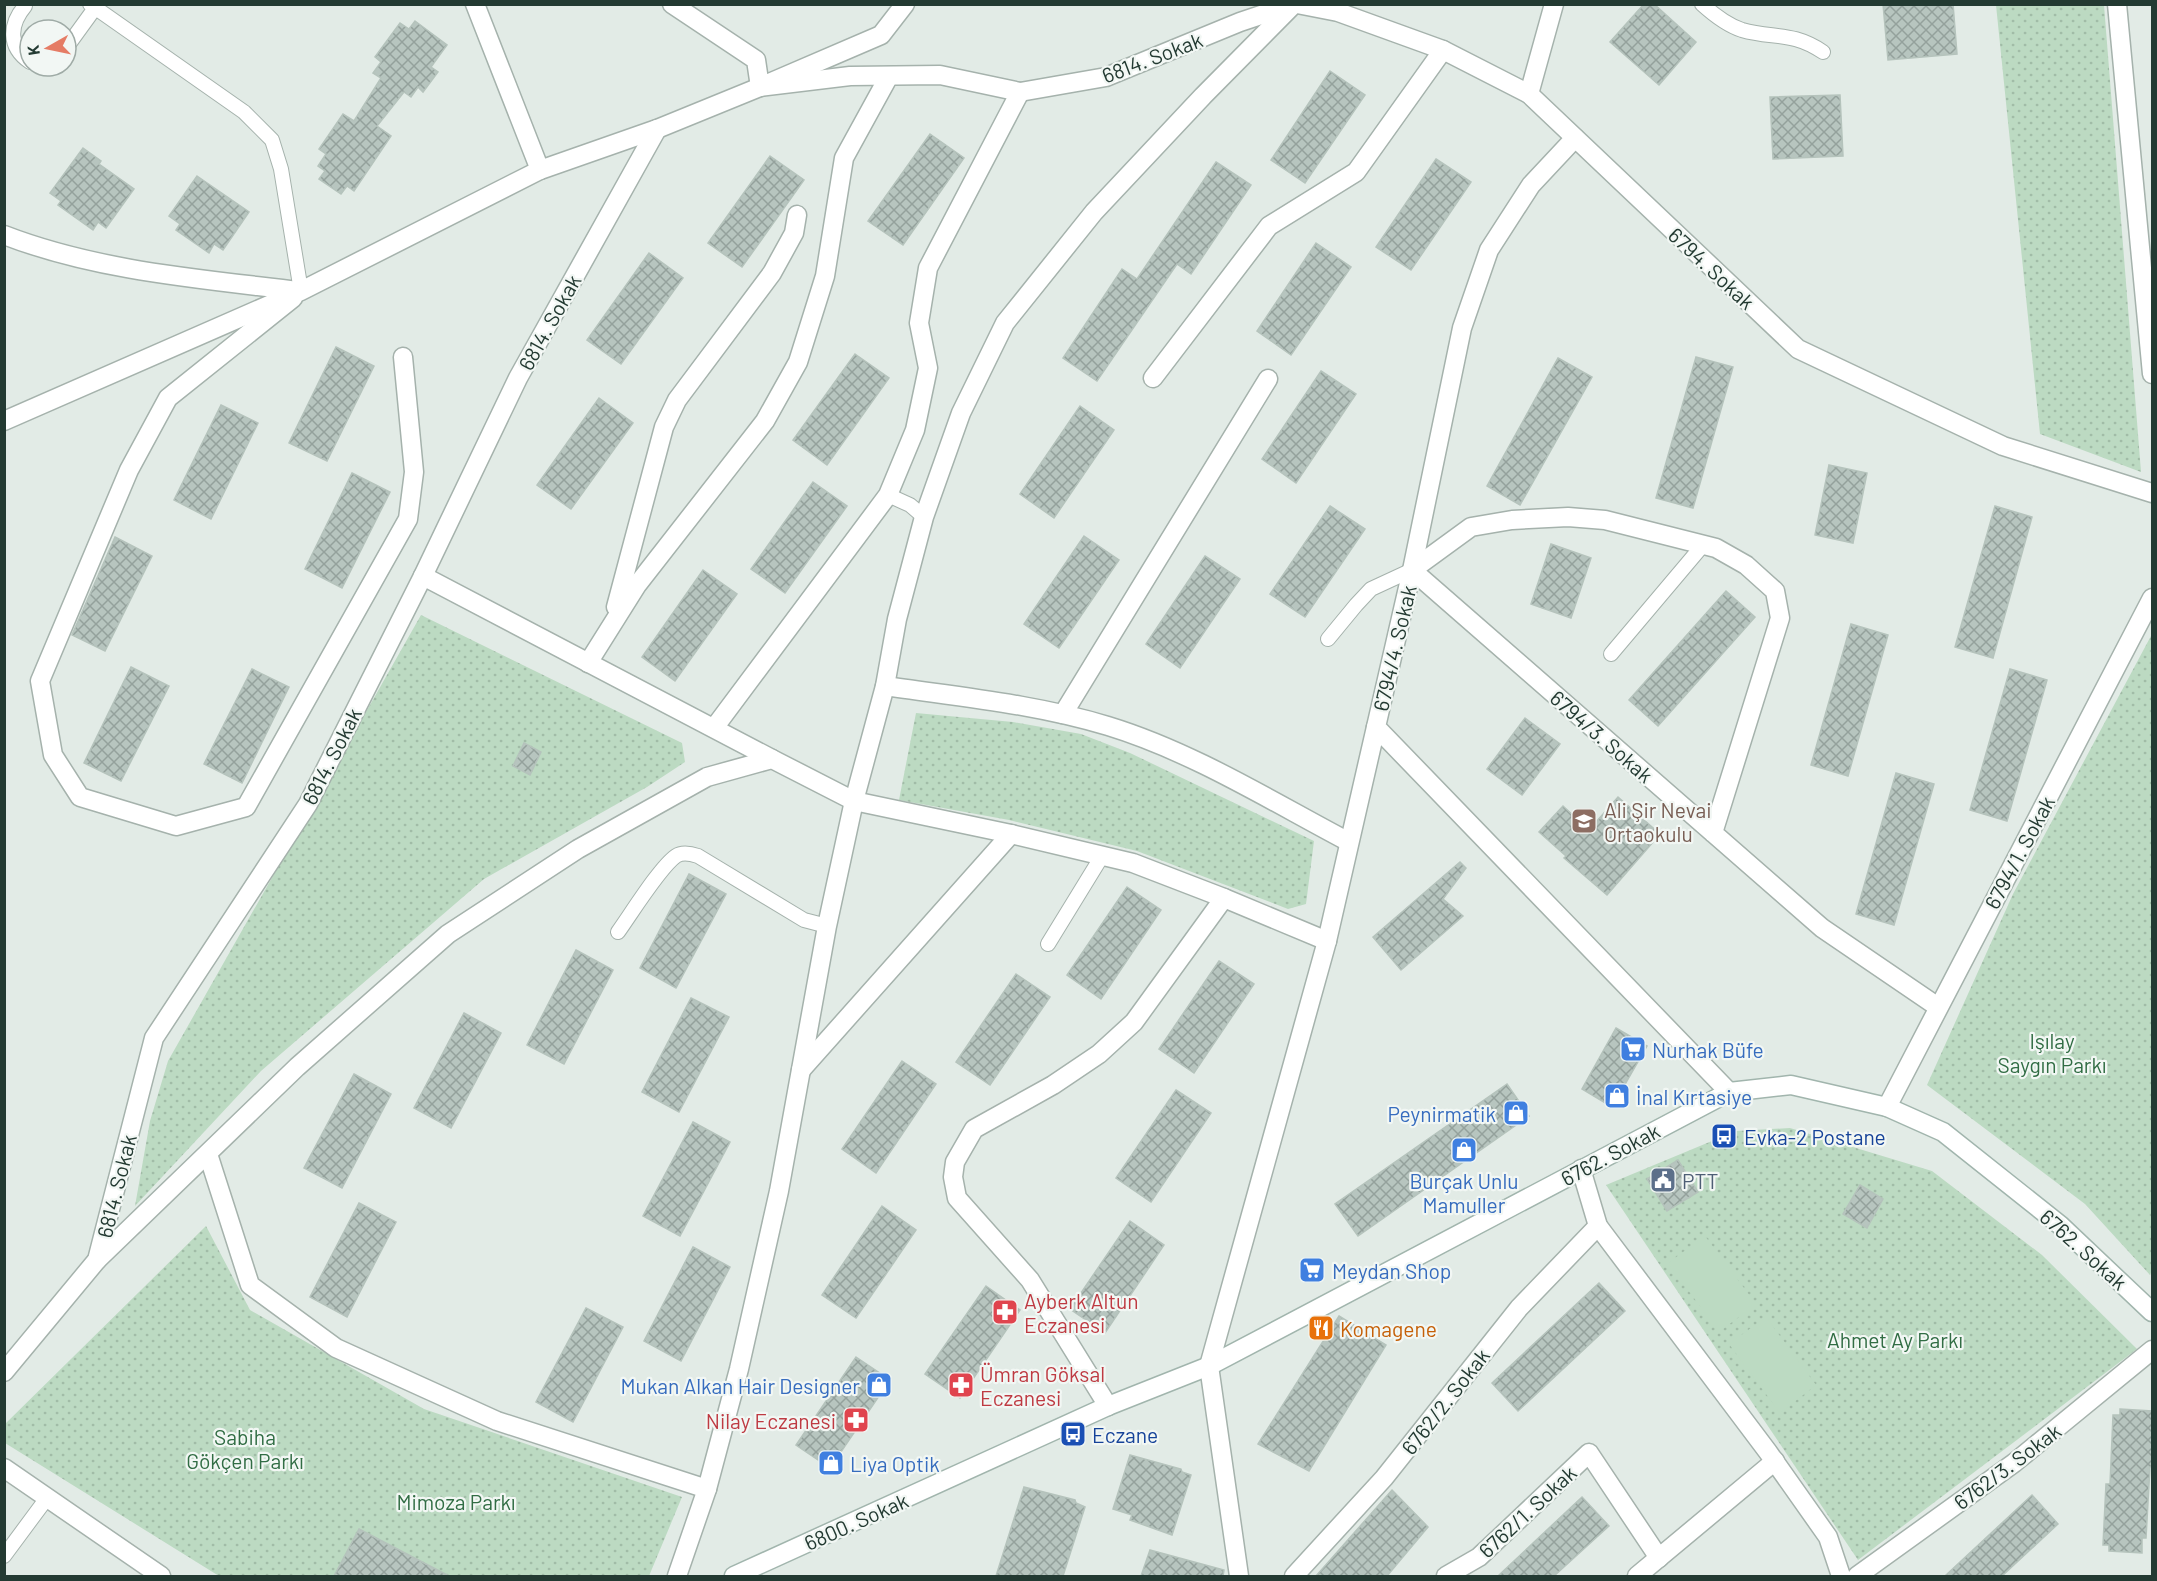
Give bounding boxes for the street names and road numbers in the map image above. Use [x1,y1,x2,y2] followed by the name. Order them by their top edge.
[1098,26,1206,88] street label: 6814. Sokak
[1664,222,1760,314] street label: 6794. Sokak
[513,270,585,374] street label: 6814. Sokak
[1367,583,1421,713] street label: 6794/4. Sokak
[1546,685,1658,787] street label: 6794/3. Sokak
[296,703,366,809] street label: 6814. Sokak
[1979,791,2059,913] street label: 6794/1. Sokak
[1556,1118,1664,1190] street label: 6762. Sokak
[91,1132,141,1240] street label: 6814. Sokak
[2035,1204,2133,1294] street label: 6762. Sokak
[1396,1343,1494,1459] street label: 6762/2. Sokak
[1949,1418,2065,1514] street label: 6762/3. Sokak
[1473,1460,1581,1562] street label: 6762/1. Sokak
[800,1487,912,1555] street label: 6800. Sokak

